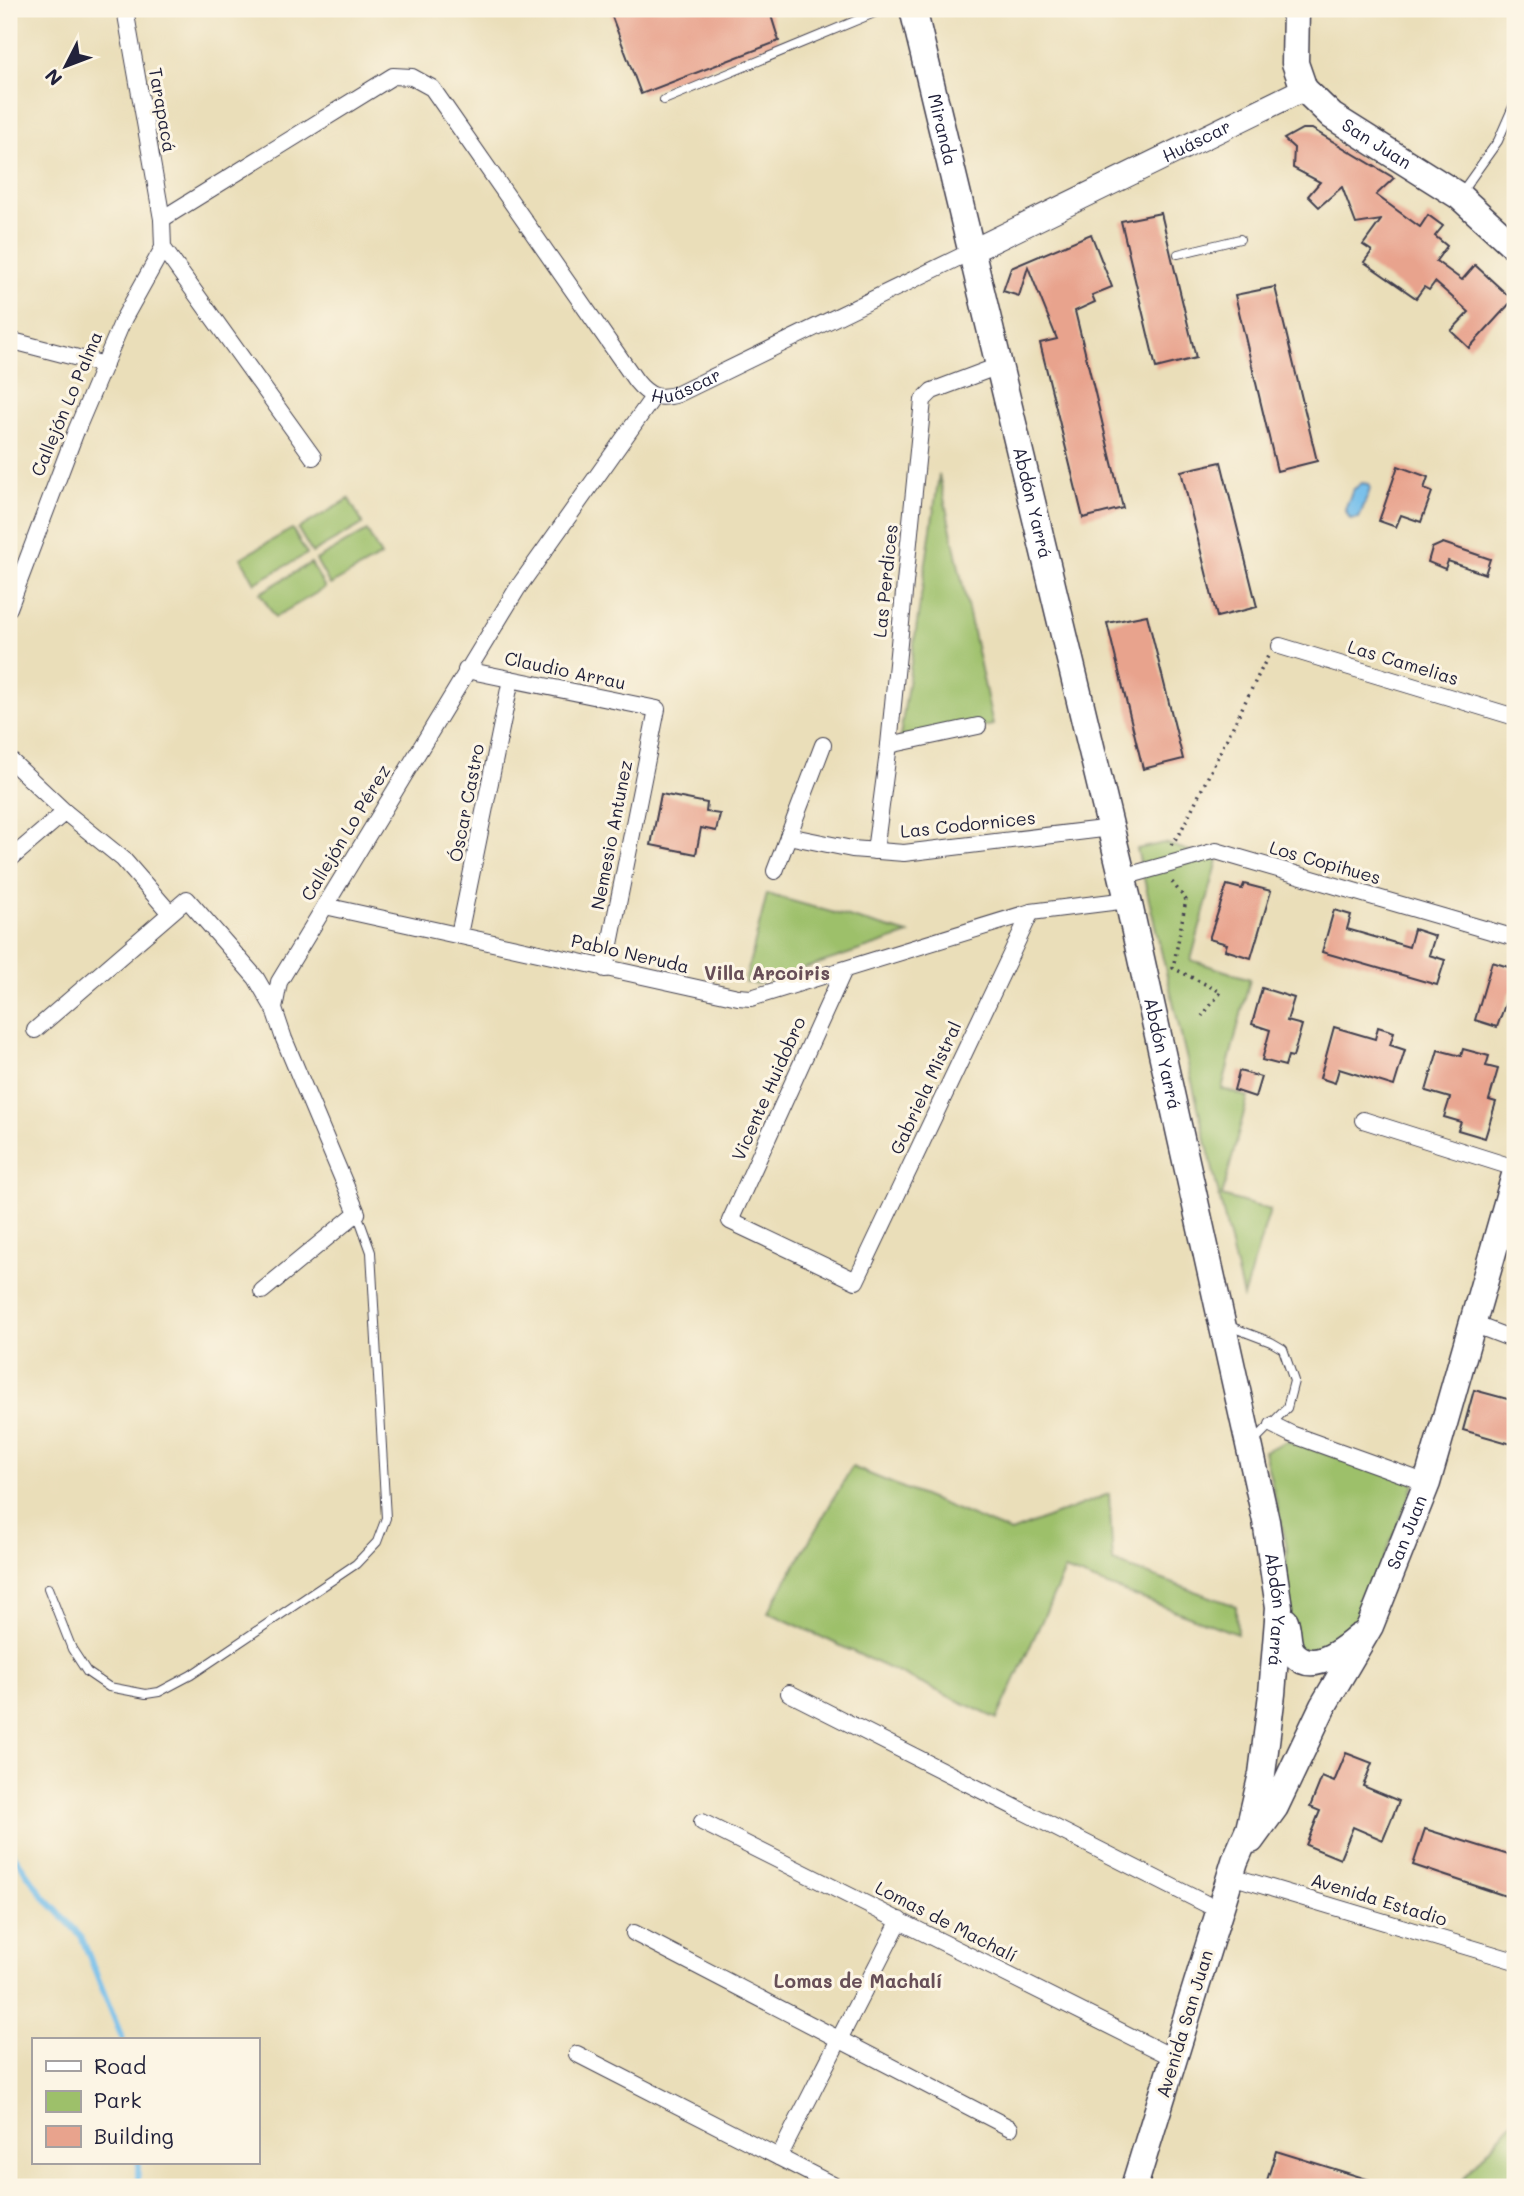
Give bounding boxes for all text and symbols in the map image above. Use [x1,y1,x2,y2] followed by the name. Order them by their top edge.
[32,32,102,102] north arrow
[39,64,67,91] text: N
[144,66,182,154] street label: Tarapacá
[923,91,963,167] street label: Miranda
[1338,112,1416,174] street label: San Juan
[1158,114,1235,167] street label: Huáscar
[25,328,107,480] street label: Callejón Lo Palma
[649,362,725,408] street label: Huáscar
[1008,444,1058,561] street label: Abdón Yarrá
[867,523,903,639] street label: Las Perdices
[1345,634,1462,690] street label: Las Camelias
[502,645,628,695] street label: Claudio Arrau
[443,741,489,864] street label: Óscar Castro
[585,758,637,912] street label: Nemesio Antunez
[295,760,395,905] street label: Callejón Lo Pérez
[899,805,1037,843] street label: Las Codornices
[1267,835,1384,889] street label: Los Copihues
[569,928,692,978] street label: Pablo Neruda
[704,960,830,985] district label: Villa Arcoiris
[1139,995,1187,1112] street label: Abdón Yarrá
[726,1013,811,1164] street label: Vicente Huidobro
[884,1017,967,1158] street label: Gabriela Mistral
[1381,1491,1432,1573] street label: San Juan
[1260,1551,1292,1667] street label: Abdón Yarrá
[1308,1867,1451,1931] street label: Avenida Estadio
[871,1875,1021,1967] street label: Lomas de Machalí
[1150,1947,1218,2100] street label: Avenida San Juan
[774,1968,942,1993] district label: Lomas de Machalí
[32,2038,259,2164] legend
[94,2052,146,2079] text: Road
[94,2086,142,2113] text: Park
[94,2122,174,2149] text: Building

